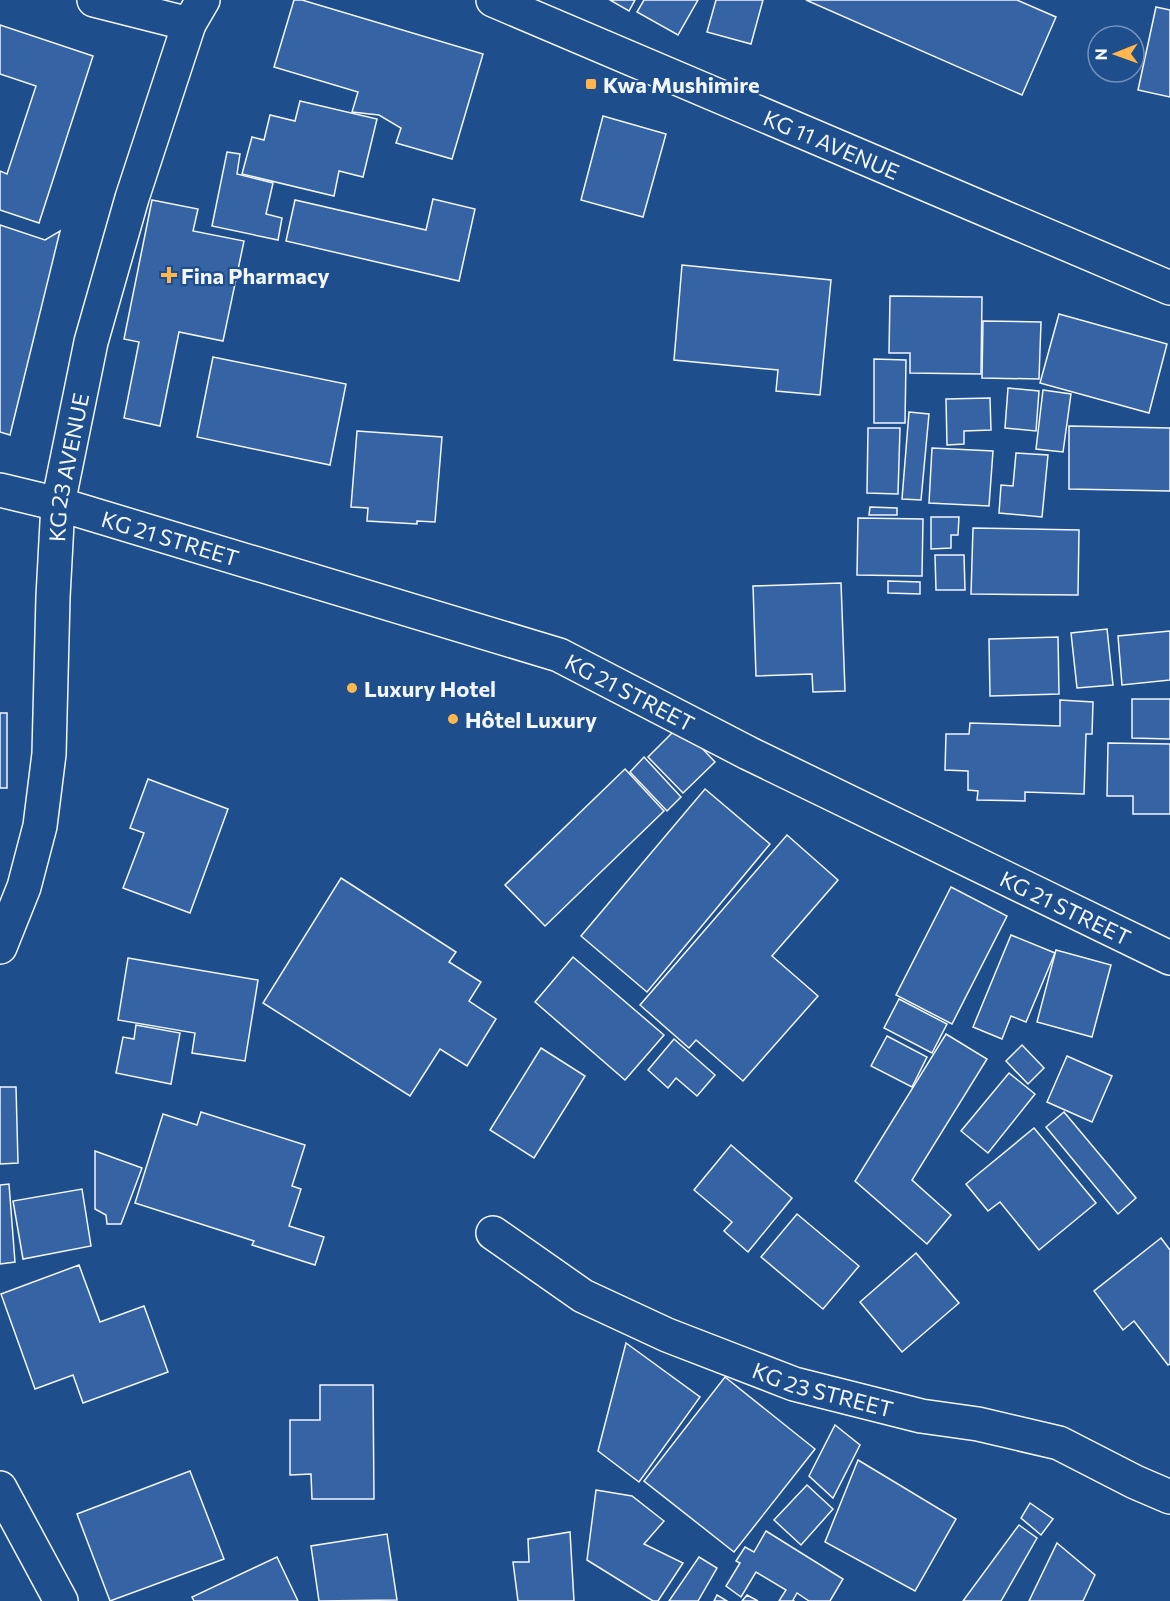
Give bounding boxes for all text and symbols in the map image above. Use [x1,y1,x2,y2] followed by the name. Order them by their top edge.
[1086,24,1146,84] north arrow
[1091,48,1110,60] text: N
[603,71,759,98] place label: Kwa Mushimire
[584,77,598,91] marker: Kwa Mushimire
[760,103,904,185] street label: KG 11 AVENUE
[181,262,330,289] place label: Fina Pharmacy
[162,268,176,282] marker: Fina Pharmacy
[42,391,94,543] street label: KG 23 AVENUE
[99,504,242,571] street label: KG 21 STREET
[561,647,699,737] street label: KG 21 STREET
[364,675,496,702] place label: Luxury Hotel
[345,681,359,695] marker: Luxury Hotel
[465,706,597,733] place label: Hôtel Luxury
[446,712,460,726] marker: Hôtel Luxury
[996,864,1135,950] street label: KG 21 STREET
[749,1356,896,1422] street label: KG 23 STREET

